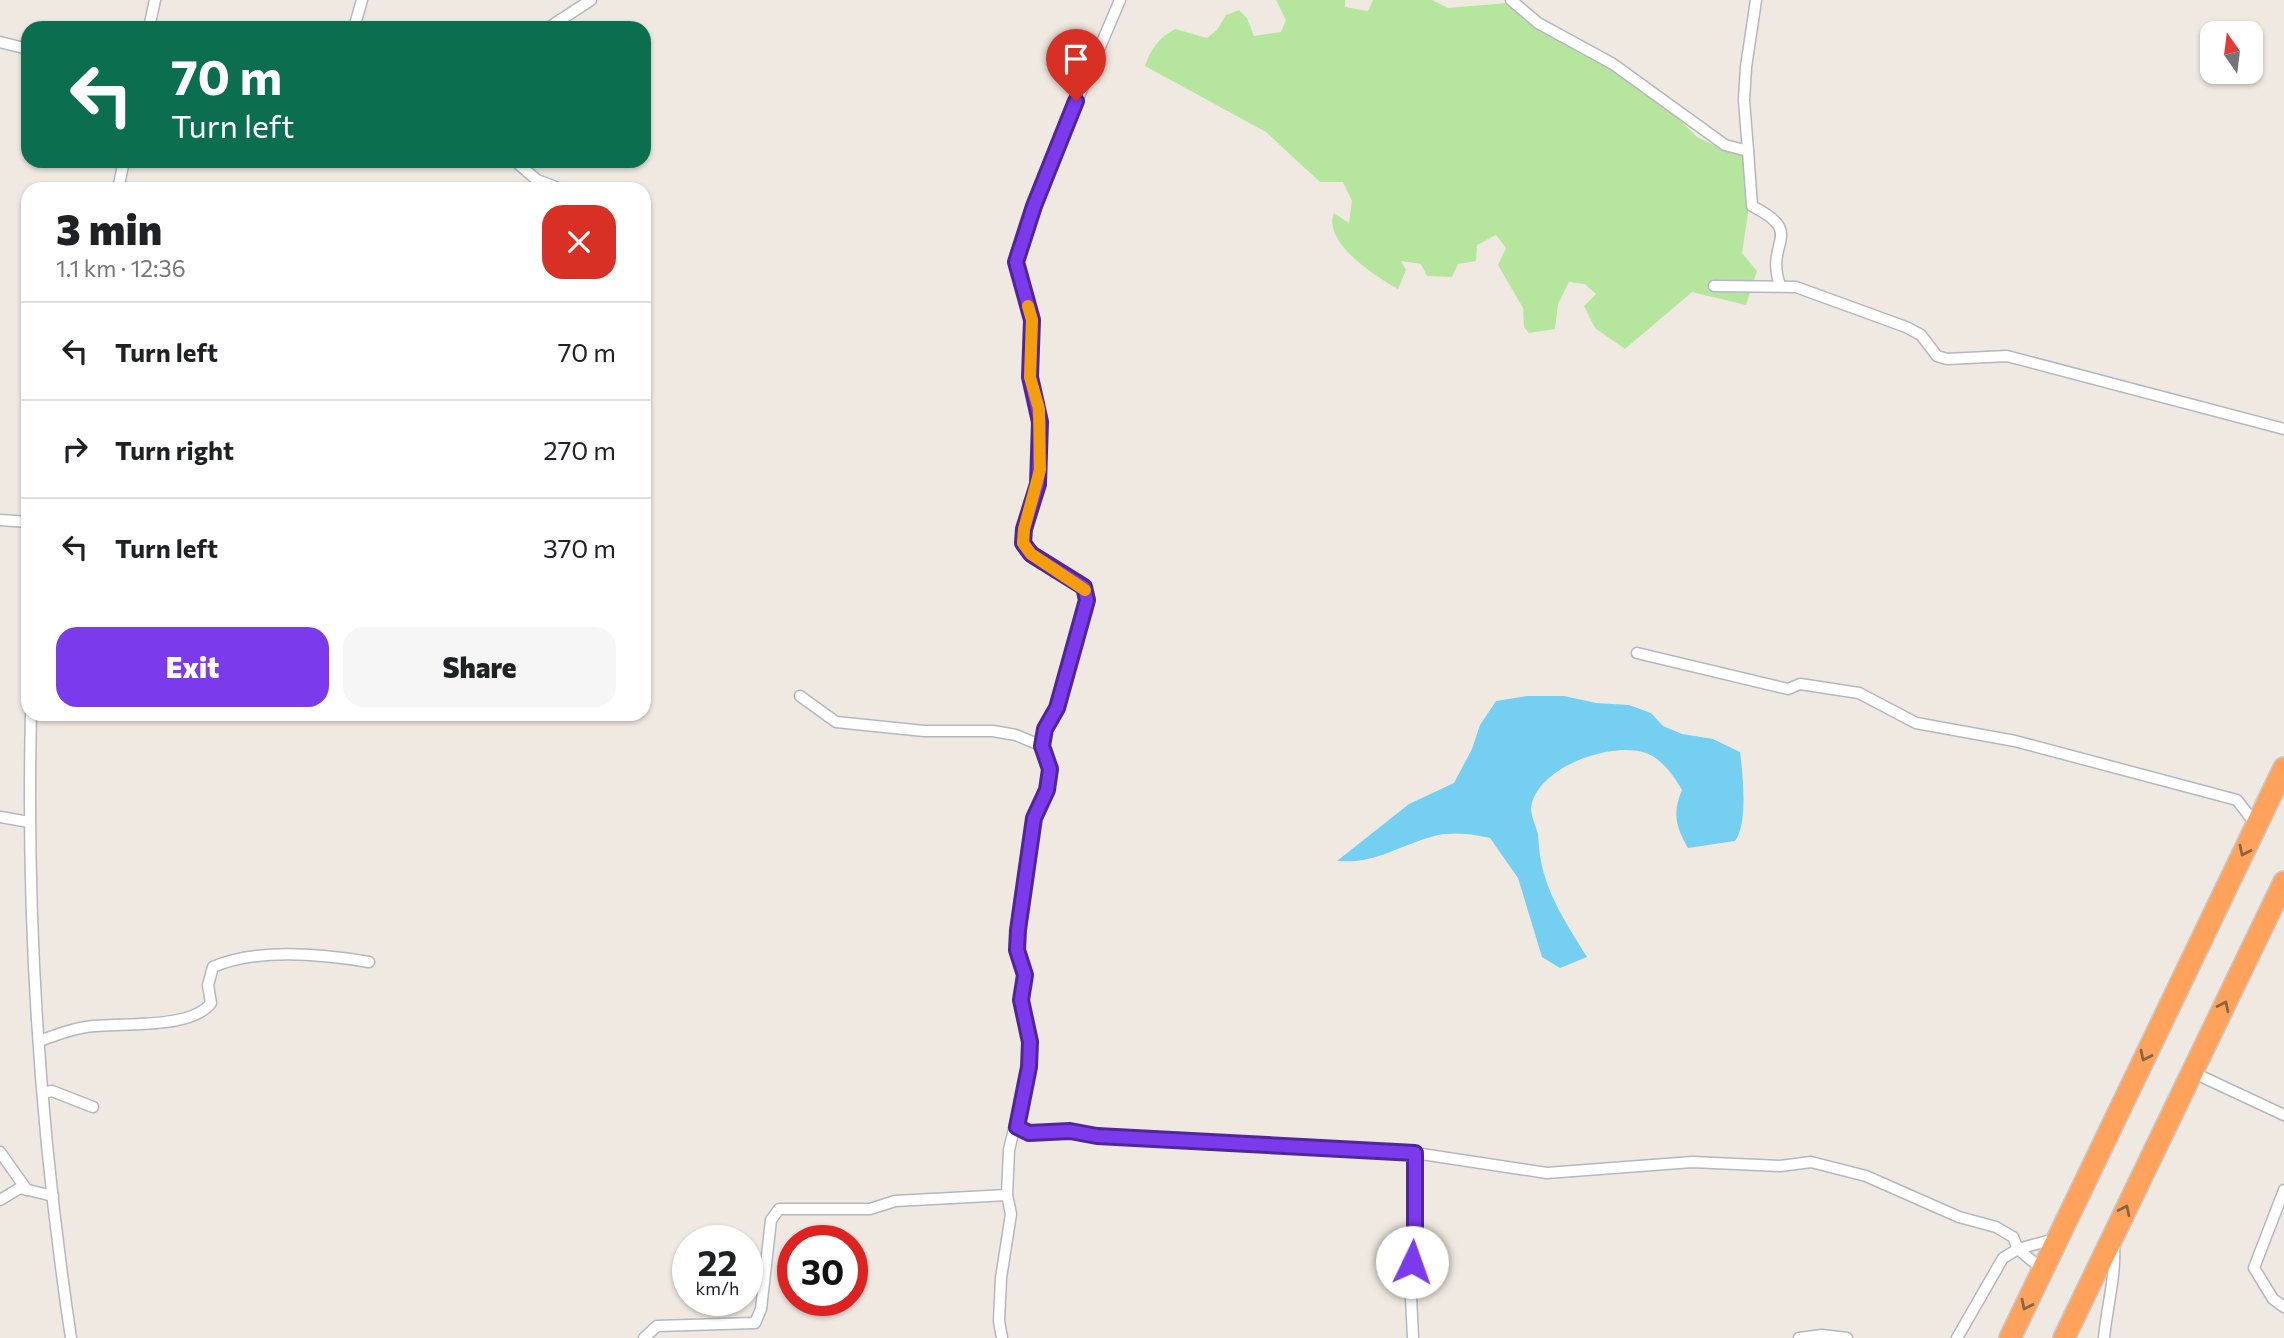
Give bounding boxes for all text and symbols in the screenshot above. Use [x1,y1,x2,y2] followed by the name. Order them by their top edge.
[2200,21,2263,84] north arrow
[2200,21,2263,84] map controls
[1046,29,1106,101] pin
[1057,40,1095,78] icon: arrive
[171,45,282,105] text: 70 m
[56,49,147,140] icon: left
[171,105,295,145] text: Turn left
[56,202,162,254] text: 3 min
[542,205,616,279] button: close
[56,254,186,282] text: 1.1 km · 12:36
[56,332,94,370] icon: left
[115,336,218,367] text: Turn left
[558,336,616,367] text: 70 m
[56,430,94,468] icon: right
[115,434,234,465] text: Turn right
[543,434,616,465] text: 270 m
[56,528,94,566] icon: left
[115,532,218,563] text: Turn left
[543,532,616,563] text: 370 m
[56,627,329,707] button: Exit
[343,627,616,707] button: Share
[2238,844,2252,856] one-way arrow
[2216,1001,2230,1013] one-way arrow
[2140,1049,2154,1061] one-way arrow
[2117,1205,2131,1217] one-way arrow
[777,1225,868,1316] speed limit sign: 30
[1375,1225,1449,1299] position arrow
[698,1240,737,1283] text: 22
[696,1277,739,1299] text: km/h
[2020,1298,2034,1310] one-way arrow

